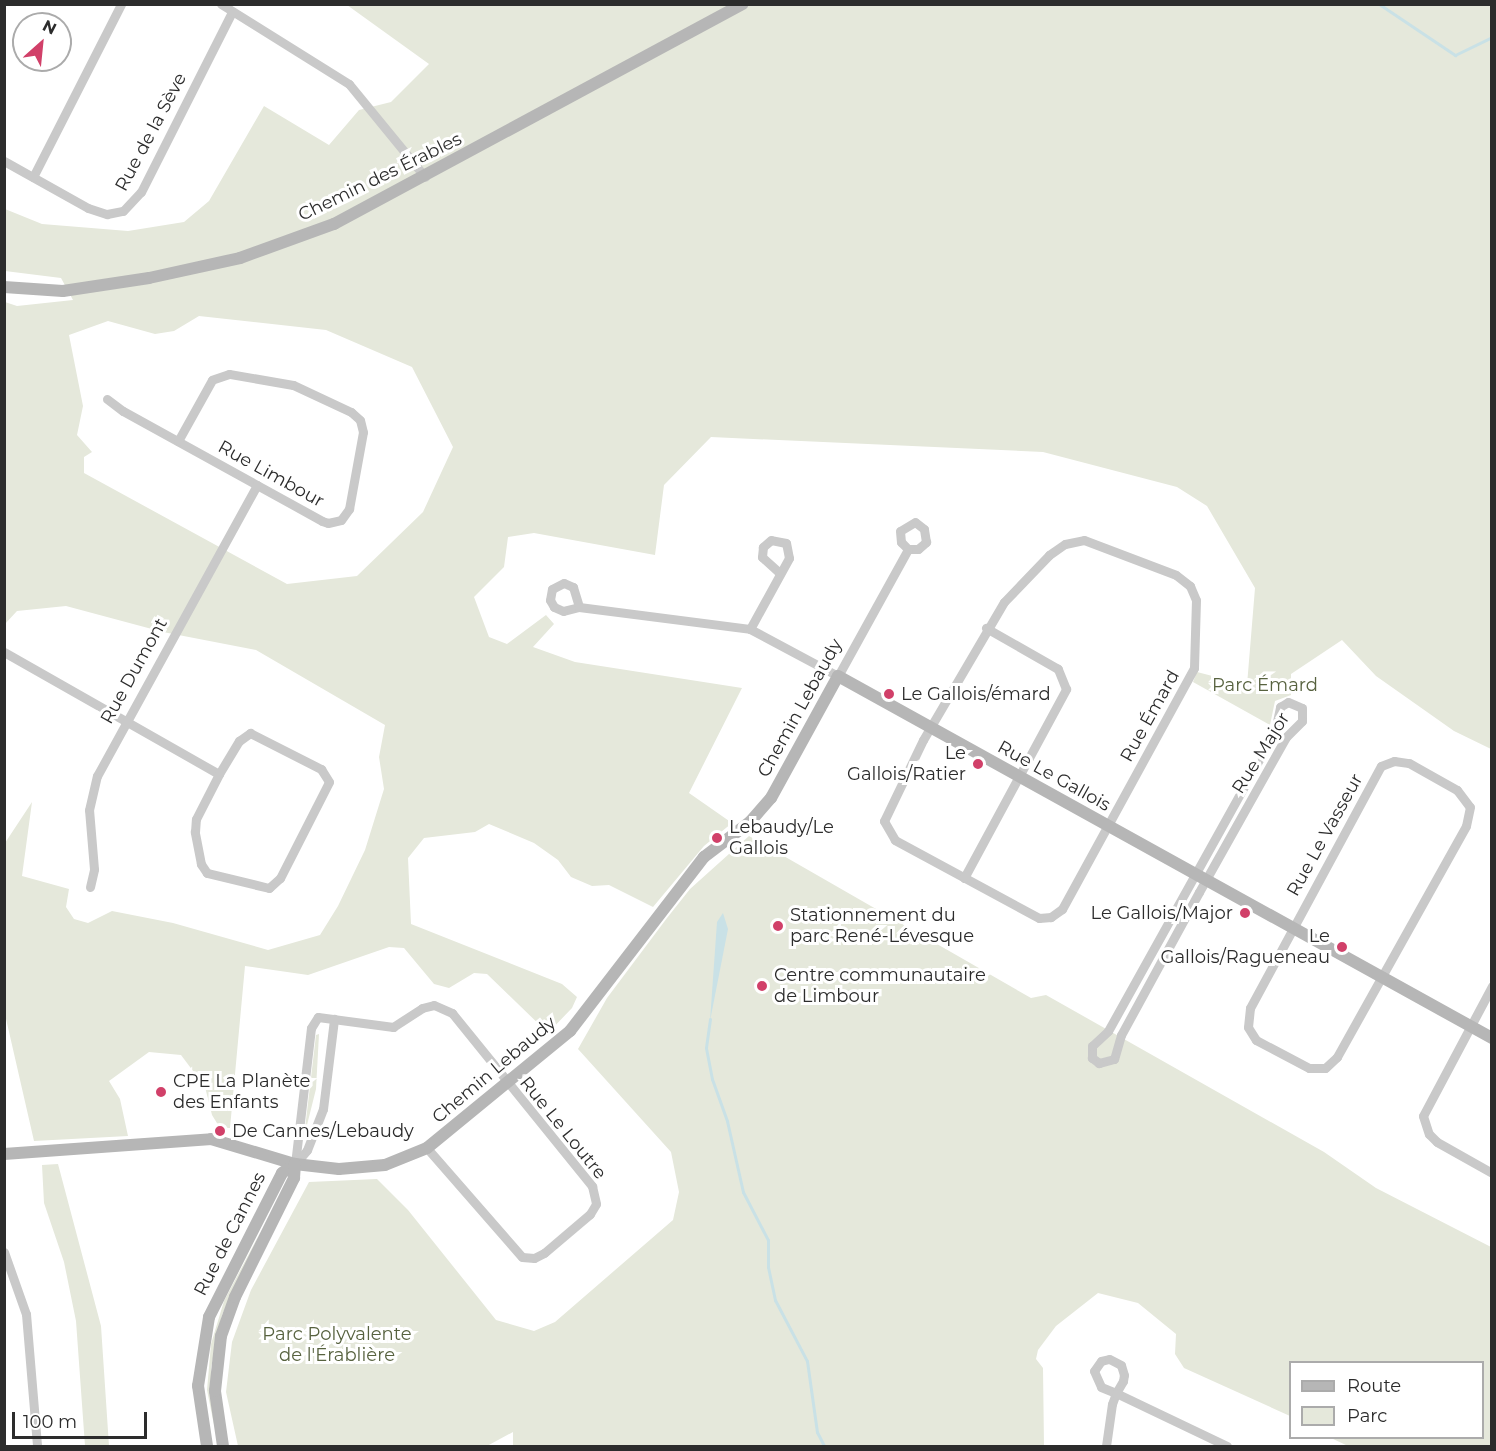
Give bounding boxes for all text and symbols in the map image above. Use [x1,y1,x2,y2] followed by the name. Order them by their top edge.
[12,12,72,72] north arrow
[39,16,60,39] text: N
[111,69,191,195] street label: Rue de la Sève
[295,128,465,226] street label: Chemin des Érables
[214,436,328,512] street label: Rue Limbour
[96,614,172,728] street label: Rue Dumont
[753,635,847,781] street label: Chemin Lebaudy
[1116,666,1184,766] street label: Rue Émard
[1212,674,1318,696] park label: Parc Émard
[901,683,1051,705] place label: Le Gallois/émard
[882,687,896,701] marker: Le Gallois/émard
[1227,708,1295,798] street label: Rue Major
[994,736,1114,816] street label: Rue Le Gallois
[847,743,966,786] place label: Le Gallois/Ratier
[971,757,985,771] marker: Le Gallois/Ratier
[1282,770,1368,900] street label: Rue Le Vasseur
[729,817,834,860] place label: Lebaudy/Le Gallois
[710,831,724,845] marker: Lebaudy/Le Gallois
[1091,902,1233,924] place label: Le Gallois/Major
[790,905,974,948] place label: Stationnement du parc René-Lévesque
[1238,906,1252,920] marker: Le Gallois/Major
[771,919,785,933] marker: Stationnement du parc René-Lévesque
[1161,926,1330,968] place label: Le Gallois/Ragueneau
[1335,940,1349,954] marker: Le Gallois/Ragueneau
[774,965,986,1008] place label: Centre communautaire de Limbour
[755,979,769,993] marker: Centre communautaire de Limbour
[428,1012,560,1128] street label: Chemin Lebaudy
[173,1071,310,1114] place label: CPE La Planète des Enfants
[515,1072,611,1184] street label: Rue Le Loutre
[154,1085,168,1099] marker: CPE La Planète des Enfants
[232,1120,414,1142] place label: De Cannes/Lebaudy
[213,1124,227,1138] marker: De Cannes/Lebaudy
[190,1169,270,1299] street label: Rue de Cannes
[262,1324,412,1366] park label: Parc Polyvalente de l'Érablière
[1289,1361,1484,1439] legend
[1347,1375,1401,1397] text: Route
[15,1400,150,1438] scale bar
[1347,1405,1387,1427] text: Parc
[23,1411,77,1433] text: 100 m

